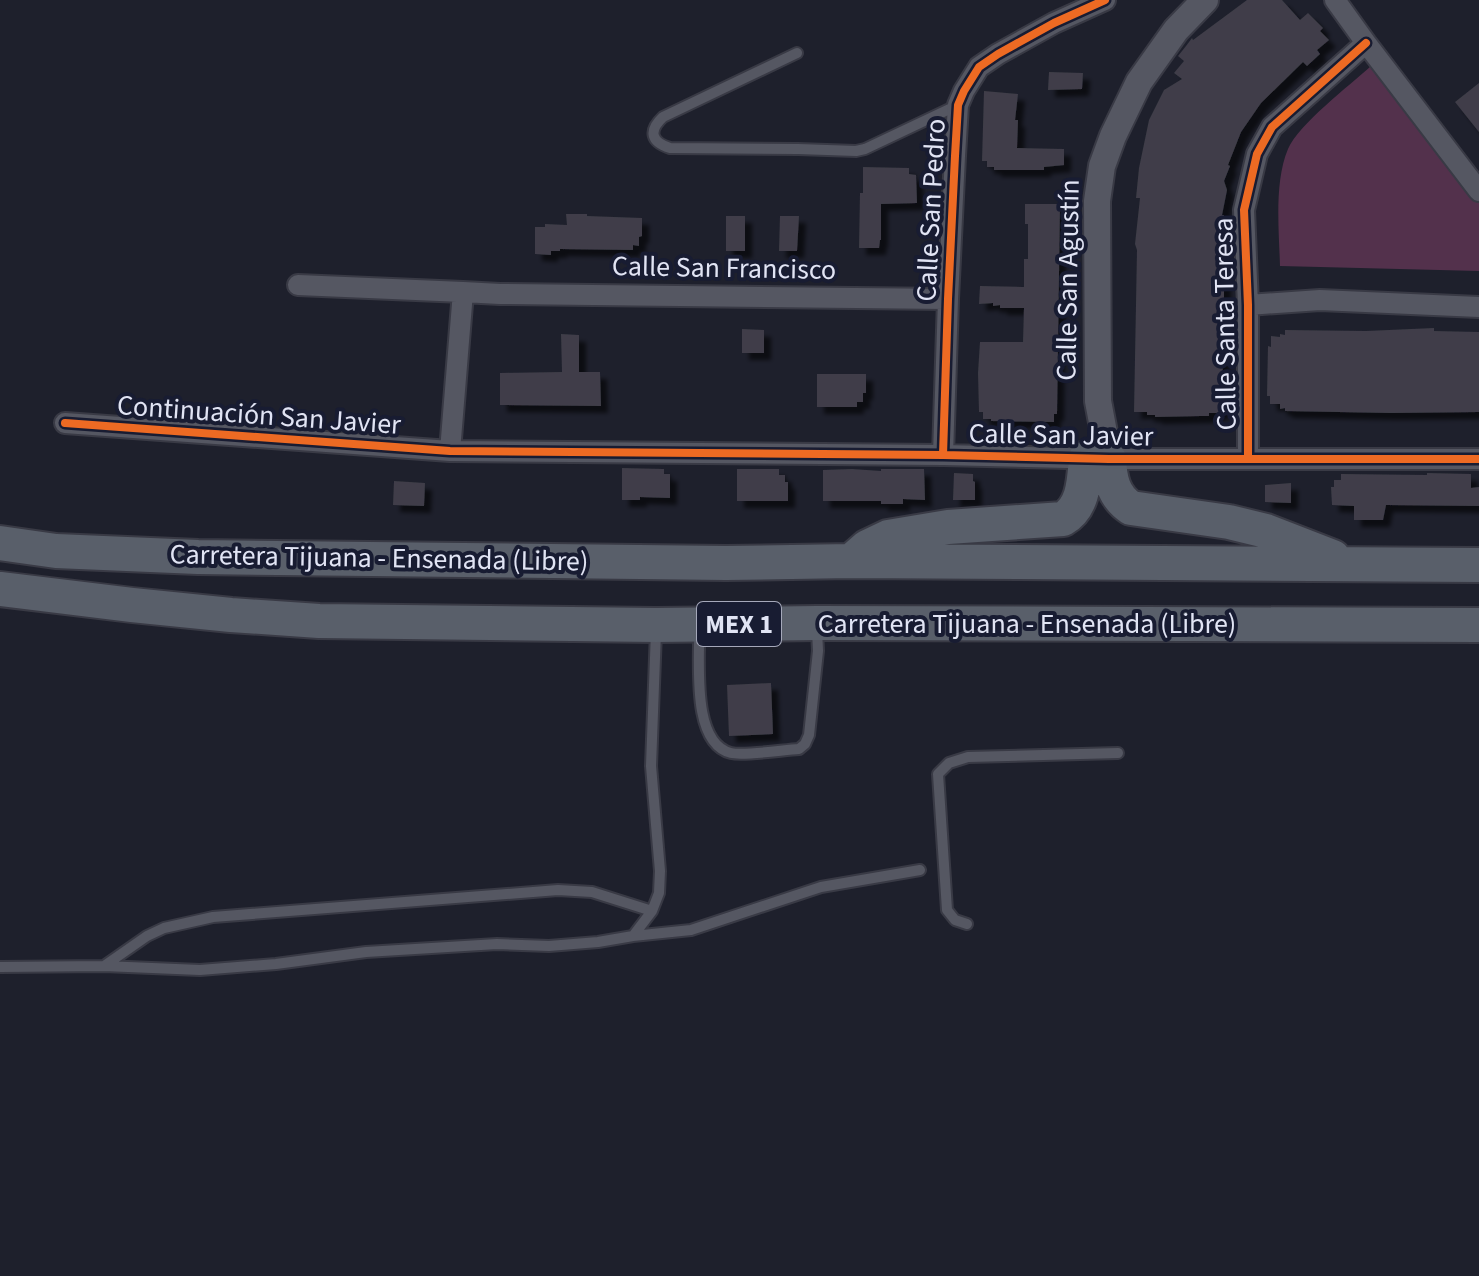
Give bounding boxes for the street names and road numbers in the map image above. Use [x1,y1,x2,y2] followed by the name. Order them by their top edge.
[906,118,956,302] street label: Calle San Pedro
[1046,179,1090,381] street label: Calle San Agustín
[1203,217,1247,431] street label: Calle Santa Teresa
[611,246,837,290] street label: Calle San Francisco
[116,385,402,445] street label: Continuación San Javier
[968,413,1154,457] street label: Calle San Javier
[169,534,589,582] street label: Carretera Tijuana - Ensenada (Libre)
[697,602,781,646] road number: MEX 1
[818,604,1236,644] street label: Carretera Tijuana - Ensenada (Libre)

